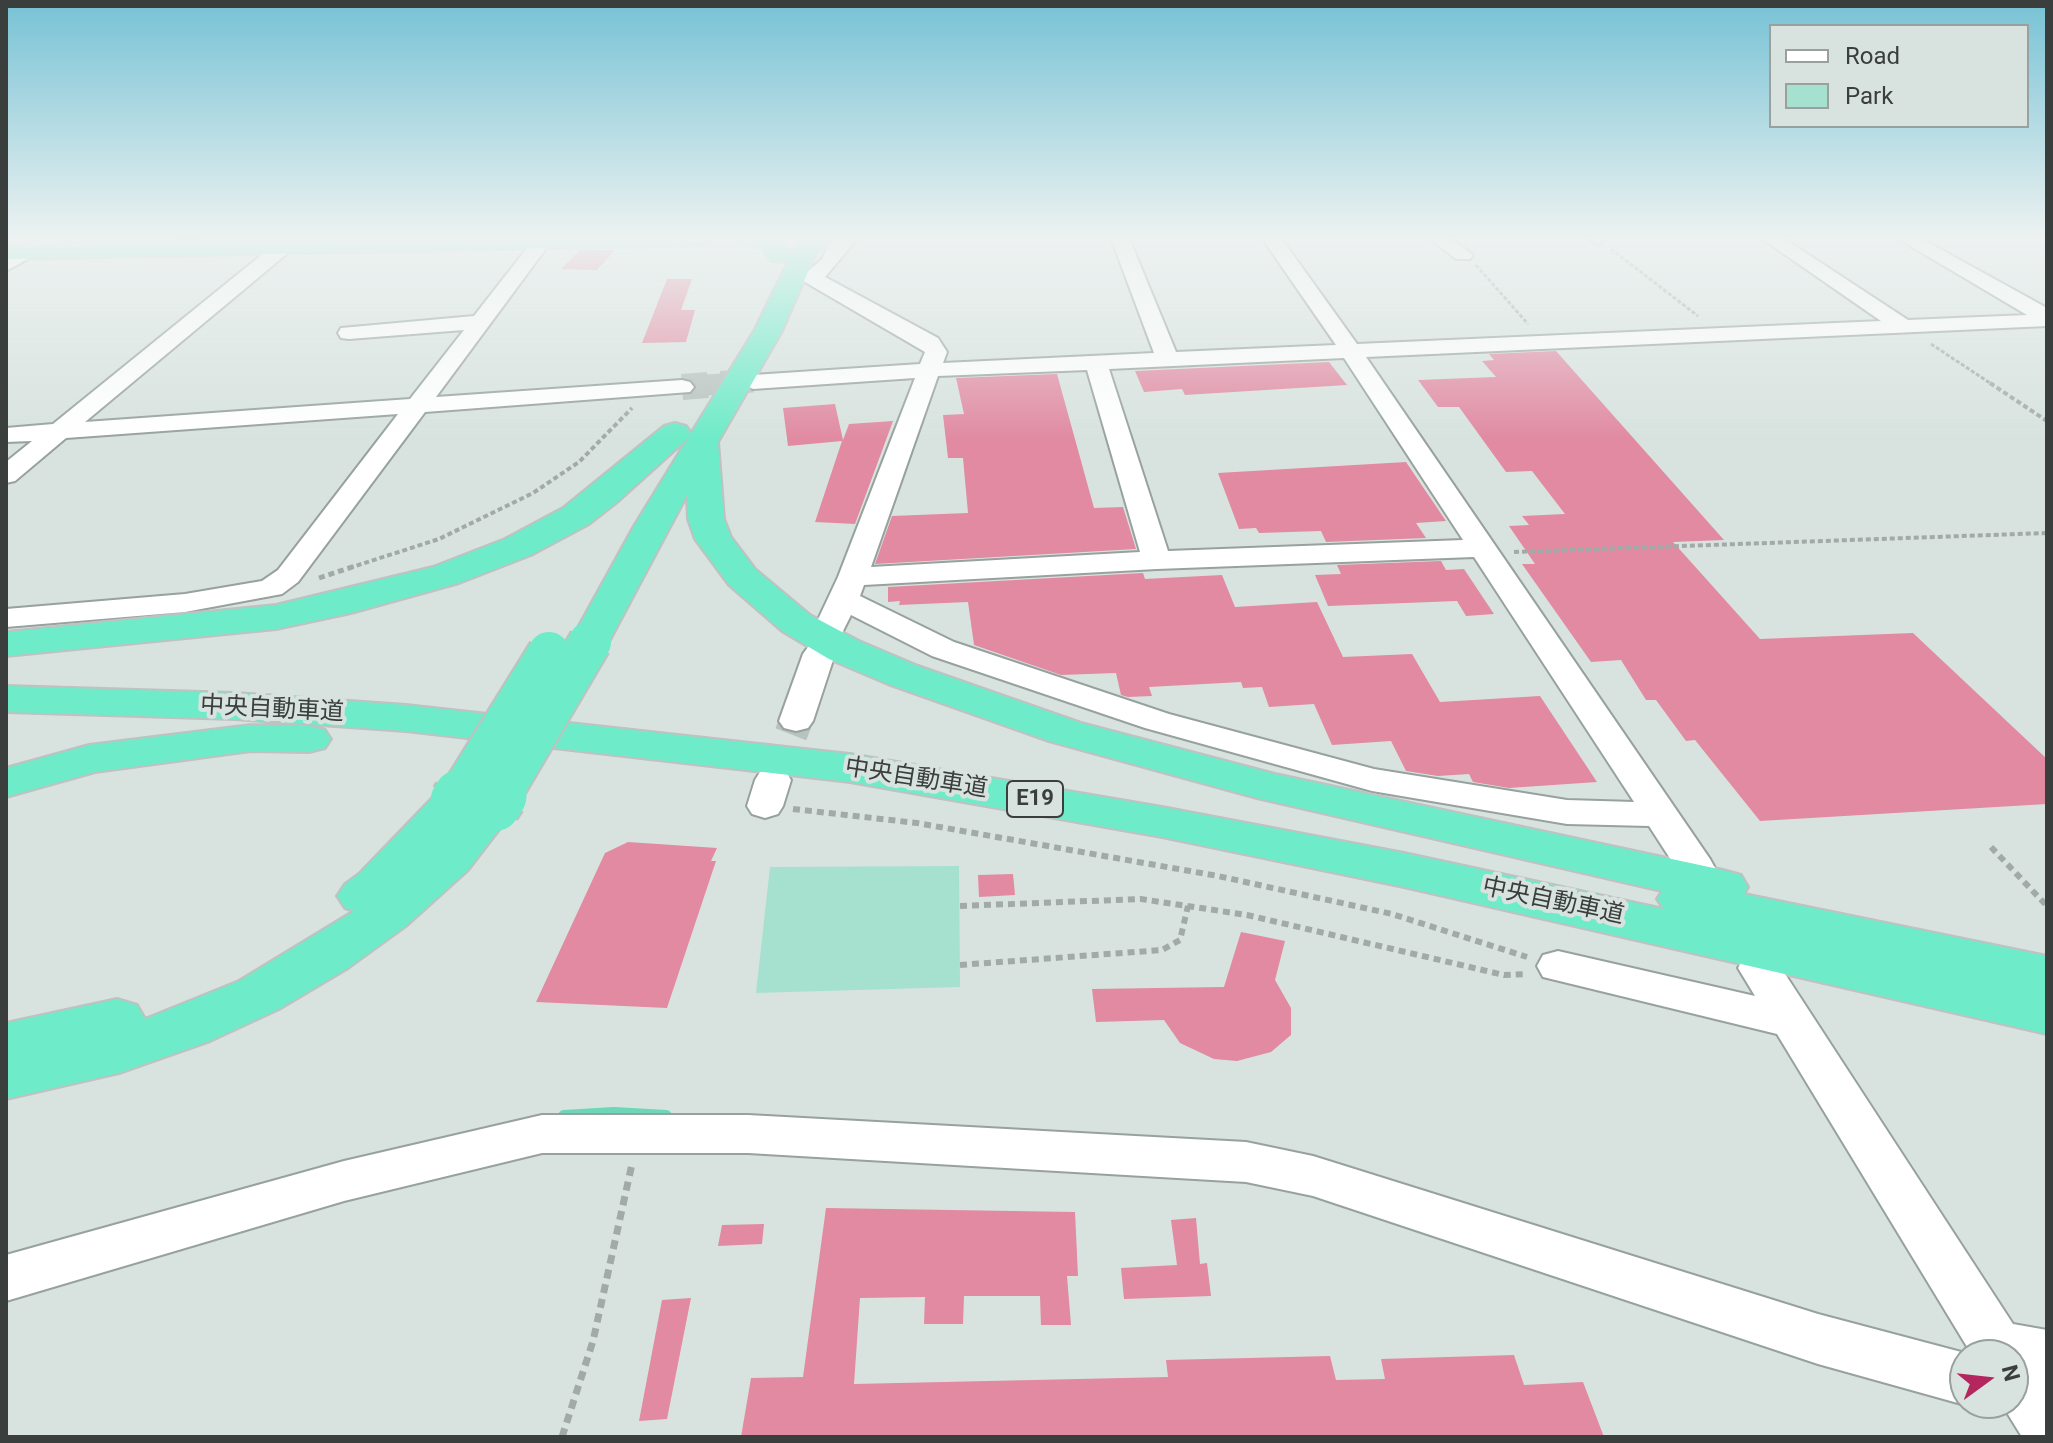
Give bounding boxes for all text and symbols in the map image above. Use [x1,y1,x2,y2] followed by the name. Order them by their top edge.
[1769,24,2029,128] legend
[1845,42,1900,70] text: Road
[1845,82,1893,110] text: Park
[199,692,345,728] street label: 中央自動車道
[843,754,989,804] street label: 中央自動車道
[1007,781,1063,817] road number: E19
[1480,873,1626,931] street label: 中央自動車道
[1949,1339,2029,1419] north arrow
[1997,1362,2025,1384] text: N

